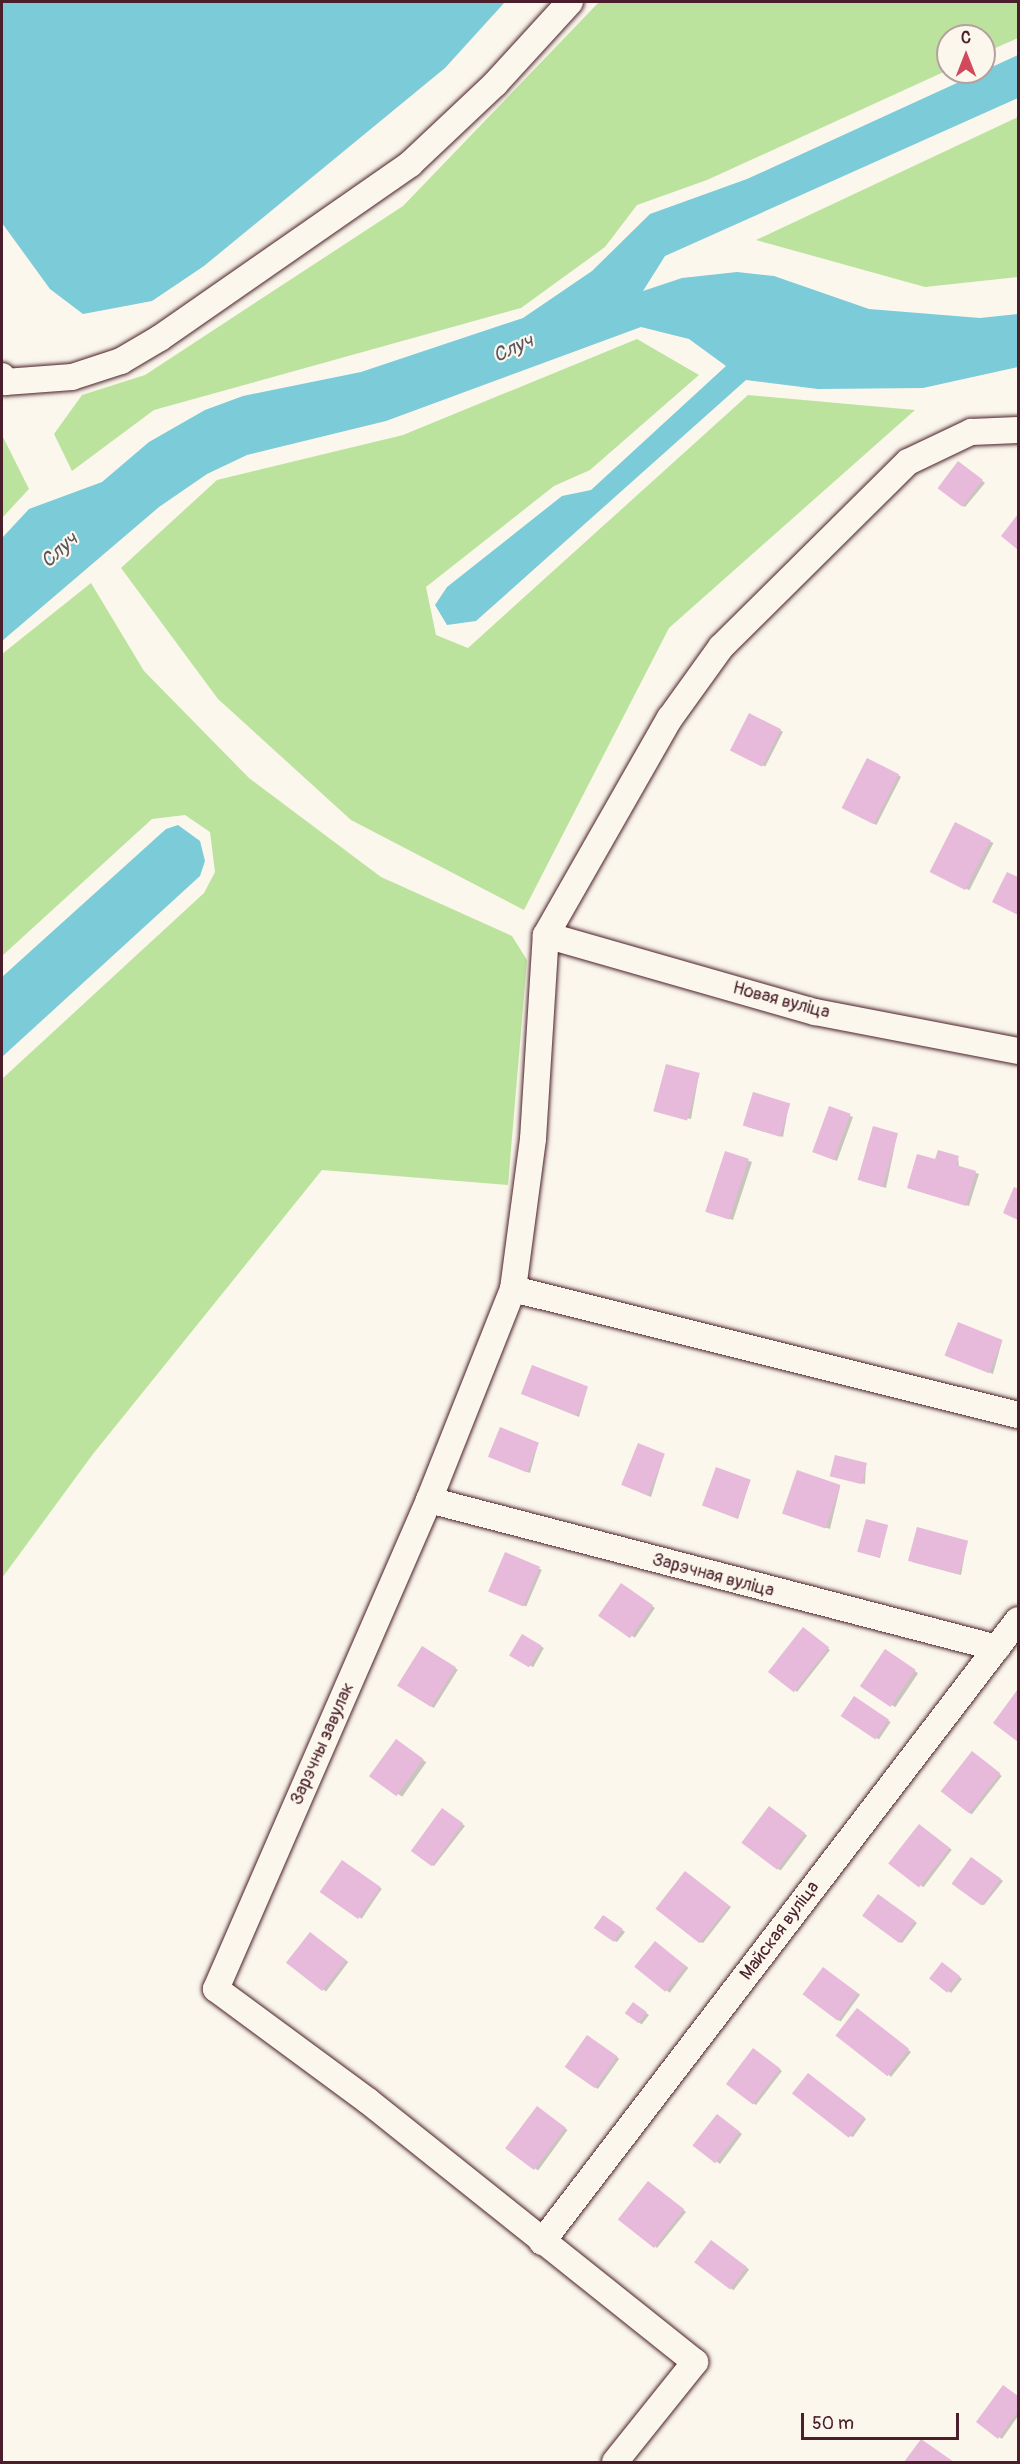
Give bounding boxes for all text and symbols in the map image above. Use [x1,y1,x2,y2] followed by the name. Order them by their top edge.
[936,24,996,84] north arrow
[961,28,971,48] text: С
[489,329,537,367] water label: Случ
[36,527,82,573] water label: Случ
[730,978,832,1024] street label: Новая вуліца
[650,1549,776,1603] street label: Зарэчная вуліца
[286,1679,360,1809] street label: Зарэчны завулак
[736,1877,824,1985] street label: Майская вуліца
[804,2401,962,2439] scale bar
[812,2412,854,2435] text: 50 m

